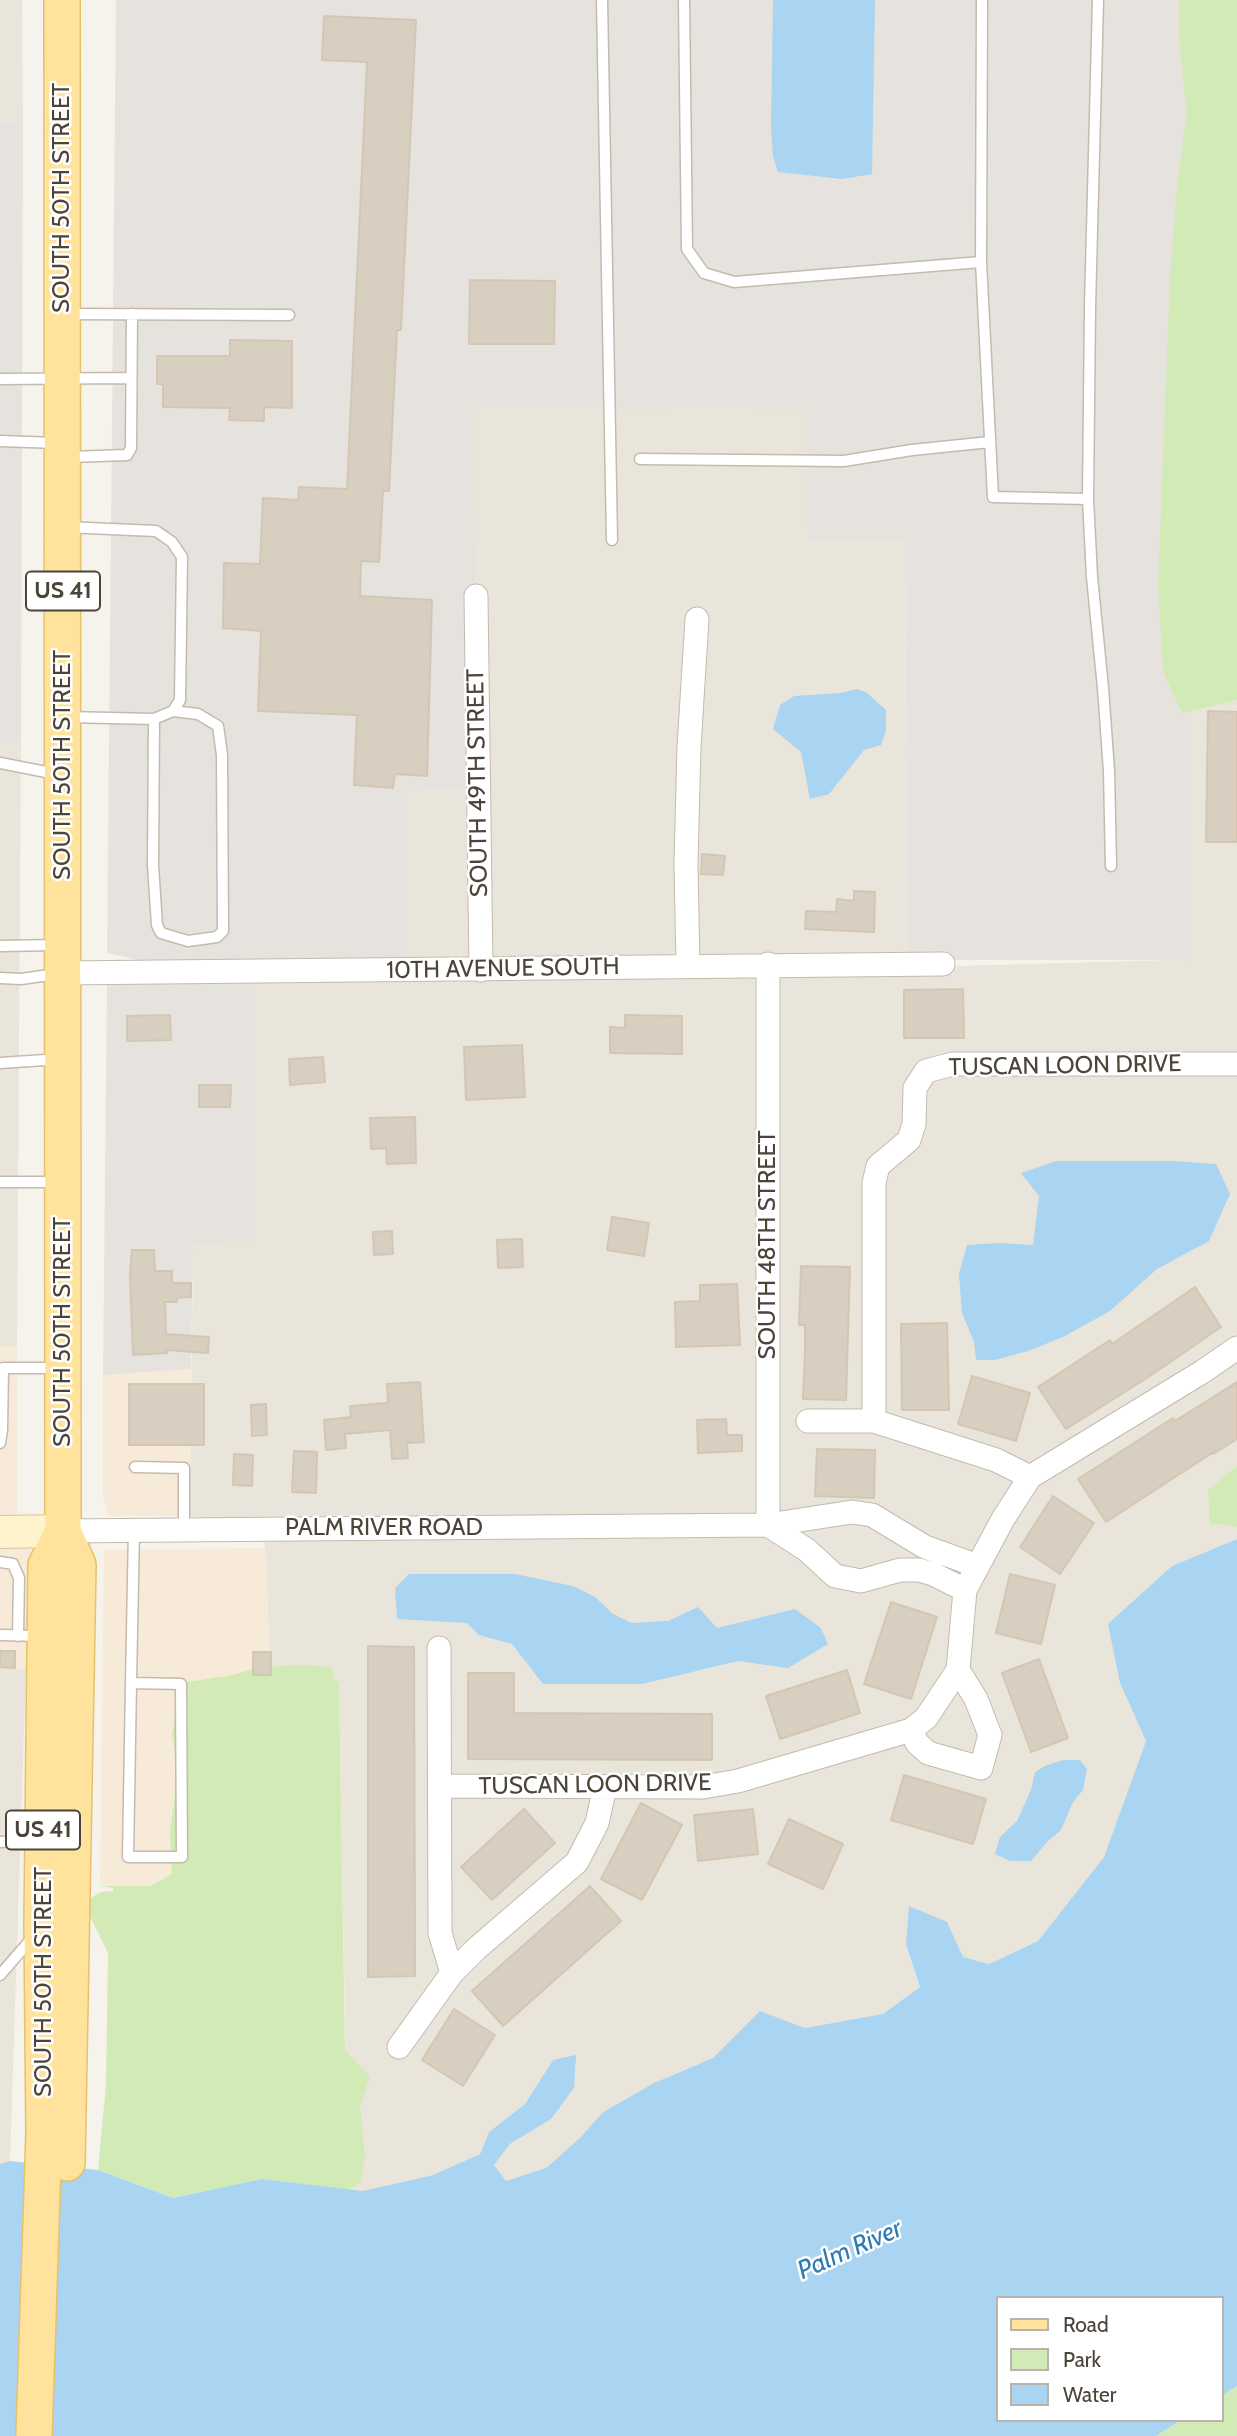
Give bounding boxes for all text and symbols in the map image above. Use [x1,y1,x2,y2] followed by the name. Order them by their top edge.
[48,83,76,313] street label: SOUTH 50TH STREET
[26,572,100,610] road number: US 41
[49,650,77,880] street label: SOUTH 50TH STREET
[462,669,494,897] street label: SOUTH 49TH STREET
[386,953,620,985] street label: 10TH AVENUE SOUTH
[948,1050,1182,1082] street label: TUSCAN LOON DRIVE
[754,1130,782,1360] street label: SOUTH 48TH STREET
[49,1217,77,1447] street label: SOUTH 50TH STREET
[285,1514,483,1542] street label: PALM RIVER ROAD
[478,1769,712,1801] street label: TUSCAN LOON DRIVE
[6,1811,80,1850] road number: US 41
[30,1867,58,2097] street label: SOUTH 50TH STREET
[793,2213,907,2287] water label: Palm River
[996,2296,1223,2422] legend
[1063,2312,1109,2337] text: Road
[1063,2347,1101,2372] text: Park
[1063,2382,1116,2407] text: Water

